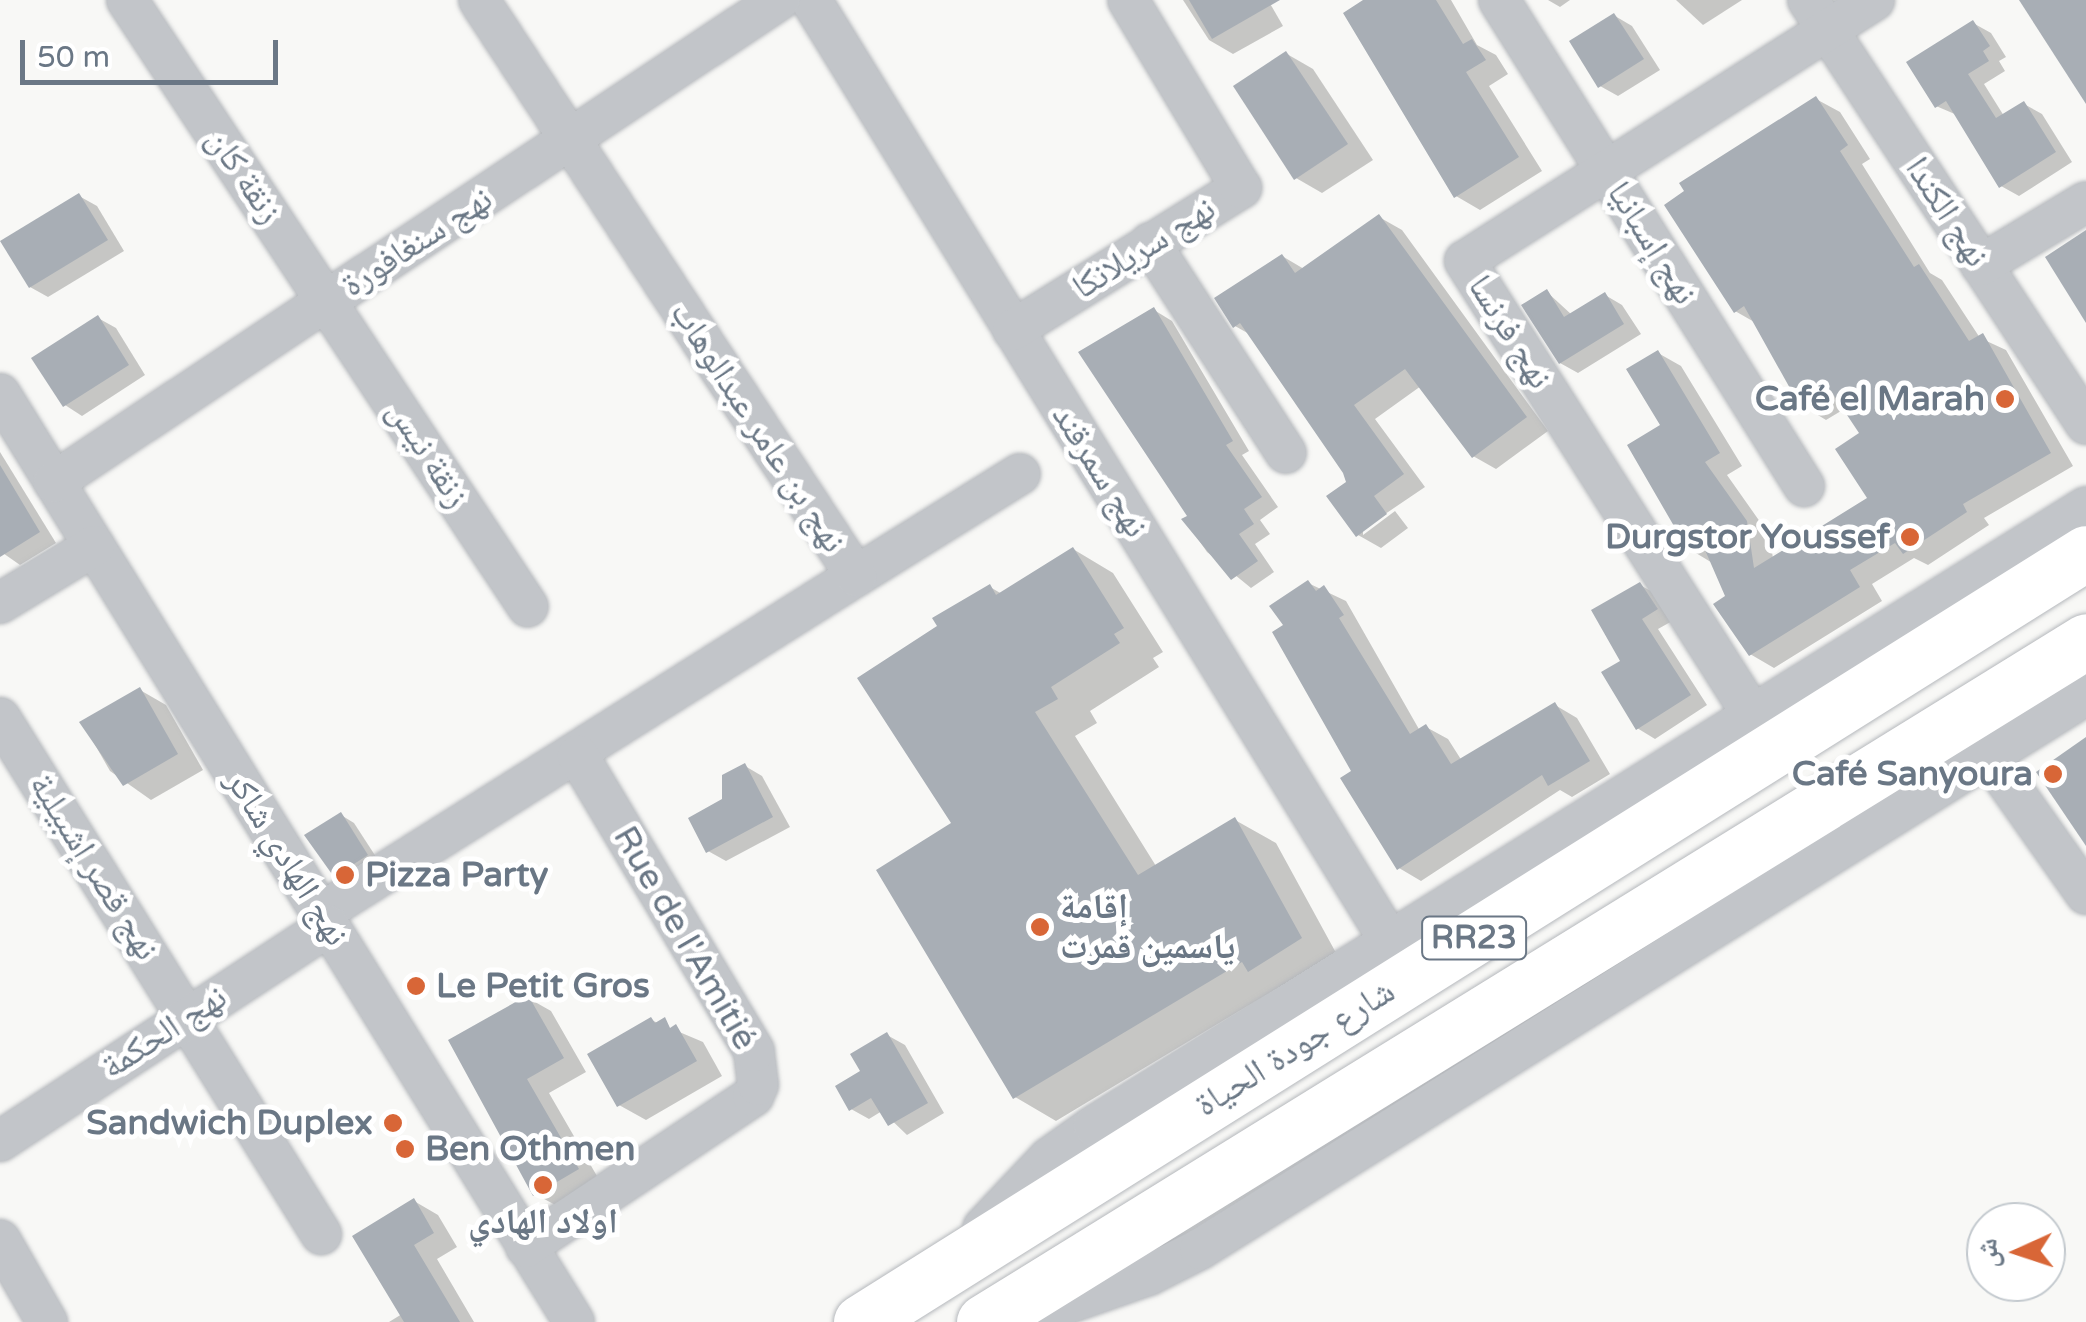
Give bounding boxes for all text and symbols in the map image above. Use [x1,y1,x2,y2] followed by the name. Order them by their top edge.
[25,20,282,82] scale bar
[37,39,110,76] text: 50 m
[197,121,291,231] street label: زنقة كان
[1896,149,1998,275] street label: نهج الكندا
[1598,174,1706,312] street label: نهج إسبانيا
[334,178,500,306] street label: نهج سنغافورة
[1065,188,1223,308] street label: نهج سريلانكا
[1459,267,1561,397] street label: نهج فرنسا
[661,294,855,560] street label: نهج بن عامر عبدالوهاب
[1755,378,1985,420] place label: Café el Marah
[1994,388,2016,410] marker: Café el Marah
[378,392,478,516] street label: زنقة نيس
[1043,397,1157,545] street label: نهج سمرقند
[1605,516,1890,558] place label: Durgstor Youssef
[1899,526,1921,548] marker: Durgstor Youssef
[1792,753,2033,795] place label: Café Sanyoura
[216,762,358,954] street label: نهج الهادي شاكر
[2042,763,2064,785] marker: Café Sanyoura
[20,766,168,968] street label: نهج قصر إشبيلية
[604,819,766,1057] street label: Rue de l'Amitié
[365,854,548,896] place label: Pizza Party
[334,864,356,886] marker: Pizza Party
[1060,886,1235,968] place label: إقامة ياسمين قمرت
[1419,911,1529,965] road number: RR23
[1029,916,1051,938] marker: إقامة ياسمين قمرت
[436,965,650,1007] place label: Le Petit Gros
[1188,970,1402,1126] street label: شارع جودة الحياة
[405,975,427,997] marker: Le Petit Gros
[94,976,234,1088] street label: نهج الحكمة
[86,1102,373,1144] place label: Sandwich Duplex
[382,1112,404,1134] marker: Sandwich Duplex
[425,1128,636,1170] place label: Ben Othmen
[394,1138,416,1160] marker: Ben Othmen
[532,1174,554,1196] marker: اولاد الهادي
[468,1201,618,1243] place label: اولاد الهادي
[1966,1202,2066,1302] north arrow
[1970,1238,2006,1269] text: ش

